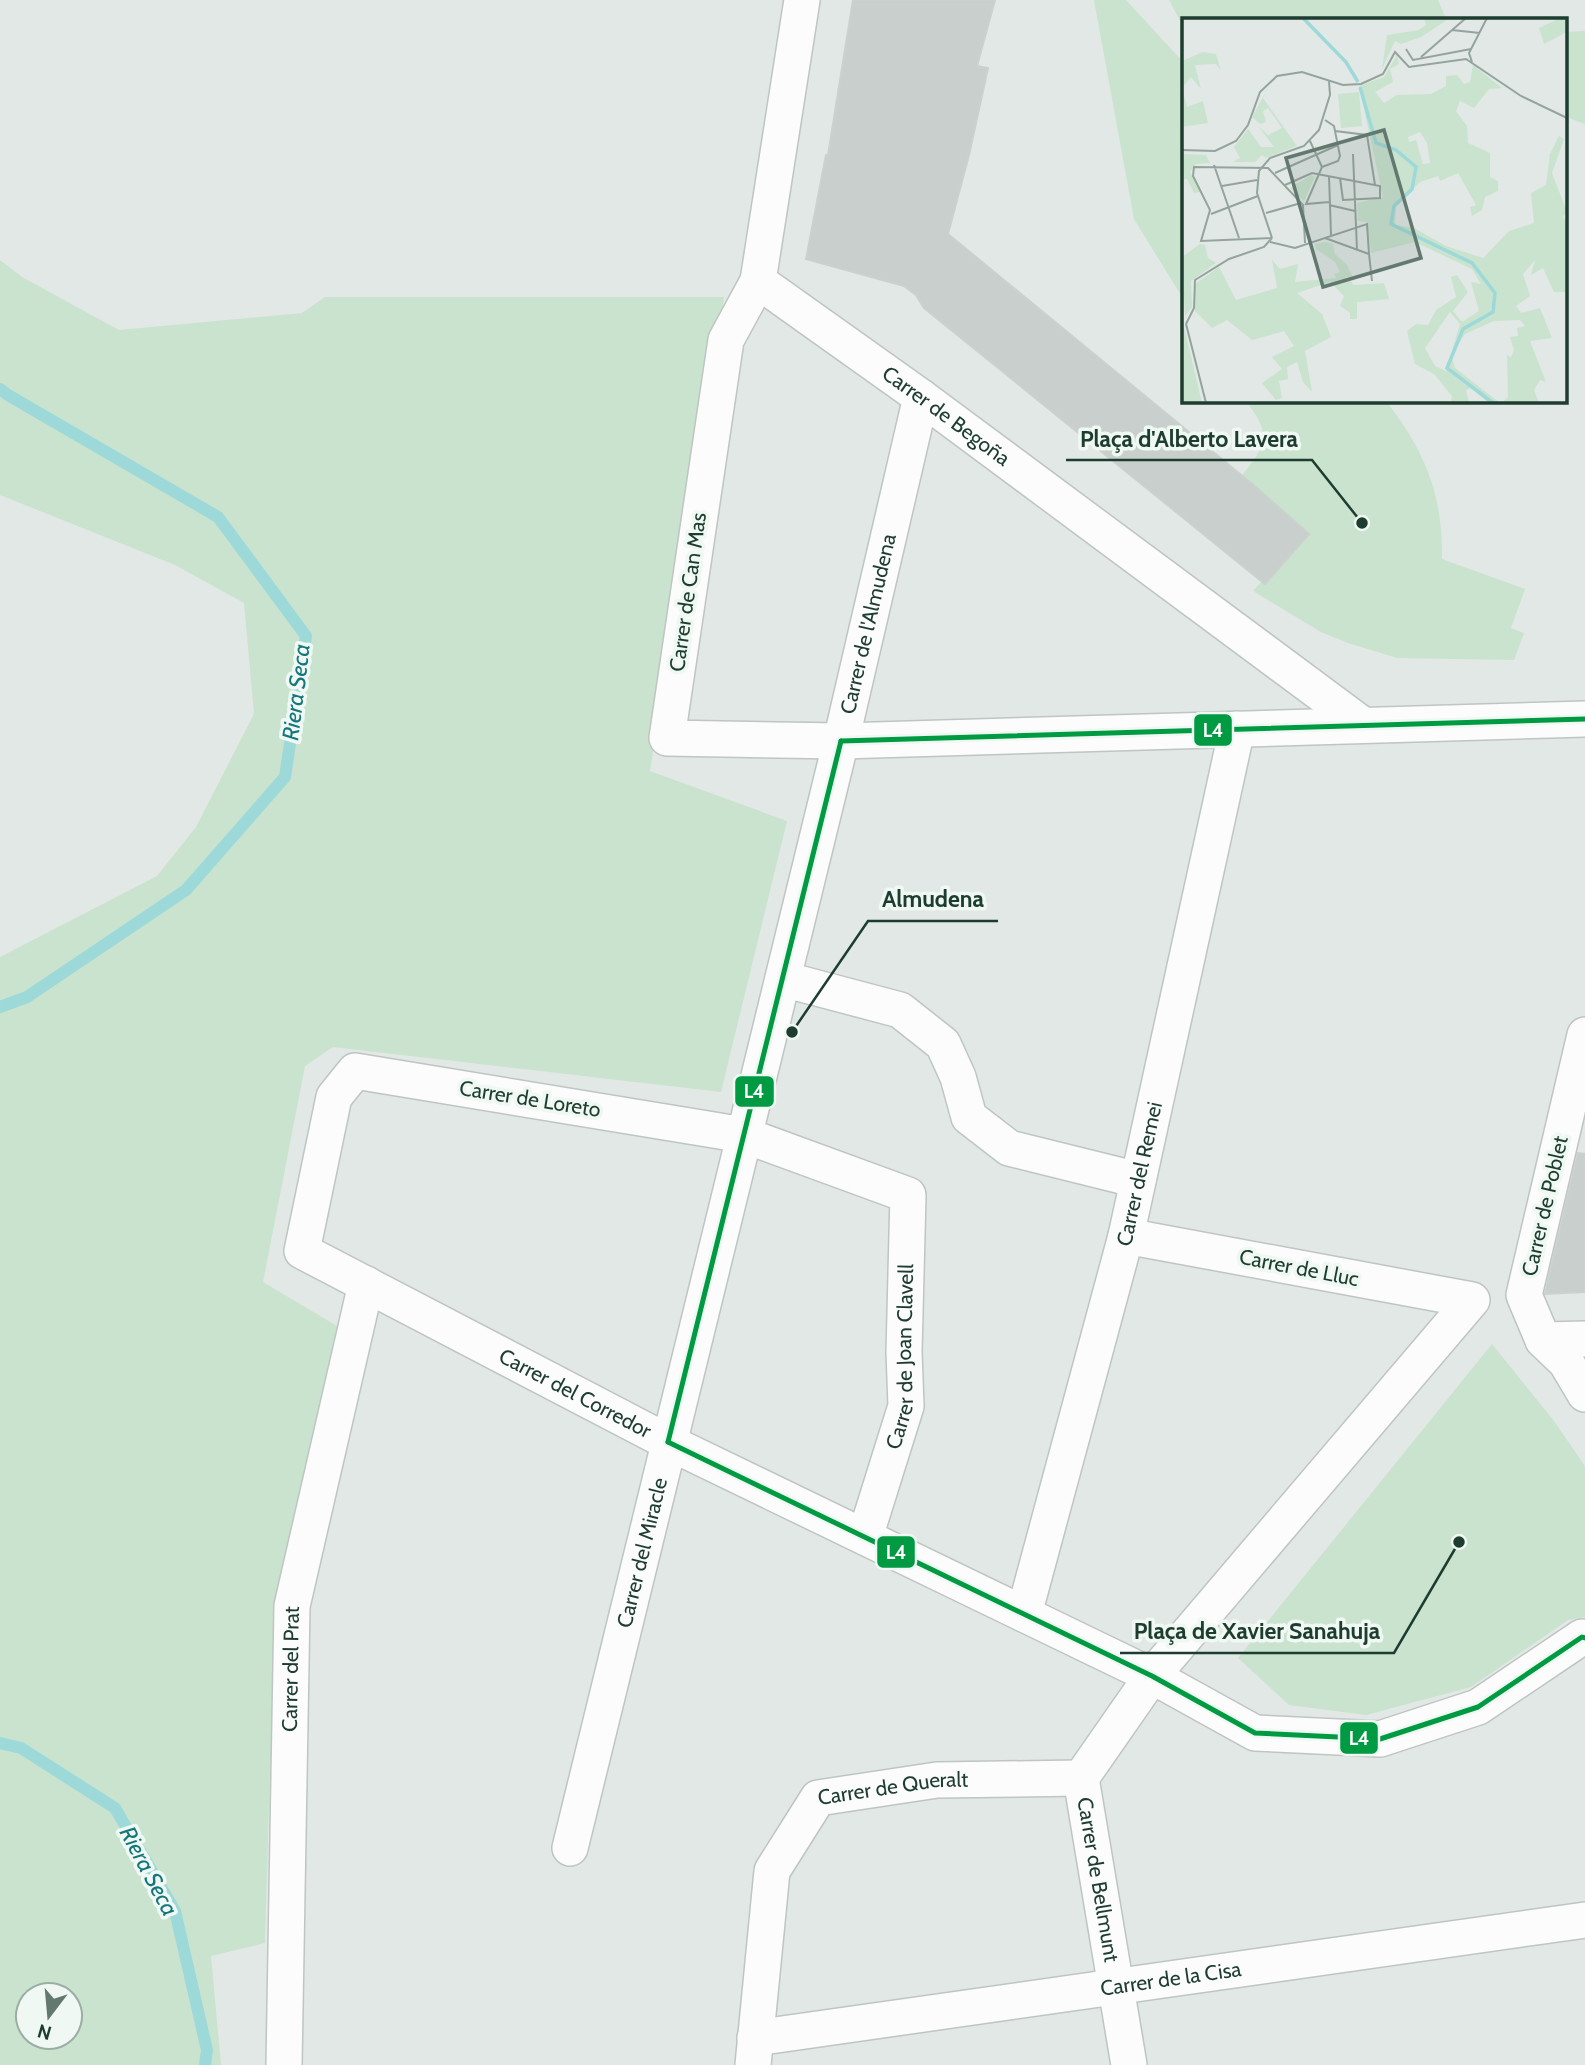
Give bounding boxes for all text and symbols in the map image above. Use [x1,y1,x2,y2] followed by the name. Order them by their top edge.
[1182,18,1568,402] inset map
[878,360,1015,471] street label: Carrer de Begoña
[1066,416,1312,460] callout: Plaça d'Alberto Lavera
[1080,425,1299,453] text: Plaça d'Alberto Lavera
[664,510,711,673] street label: Carrer de Can Mas
[835,531,901,716] street label: Carrer de l'Almudena
[276,642,316,742] water label: Riera Seca
[1193,713,1233,747] line badge: L4
[1203,719,1223,742] text: L4
[868,877,998,921] callout: Almudena
[882,885,985,913] text: Almudena
[458,1075,603,1122] street label: Carrer de Loreto
[734,1075,775,1108] line badge: L4
[744,1080,764,1103] text: L4
[1111,1099,1167,1249] street label: Carrer del Remei
[1516,1133,1573,1278] street label: Carrer de Poblet
[1237,1244,1361,1291] street label: Carrer de Lluc
[880,1263,918,1452] street label: Carrer de Joan Clavell
[495,1343,656,1443] street label: Carrer del Corredor
[611,1475,672,1630] street label: Carrer del Miracle
[876,1535,916,1569] line badge: L4
[886,1541,906,1564] text: L4
[277,1606,304,1732] street label: Carrer del Prat
[1120,1609,1394,1653] callout: Plaça de Xavier Sanahuja
[1134,1617,1381,1645] text: Plaça de Xavier Sanahuja
[1339,1721,1379,1755] line badge: L4
[1349,1727,1369,1750] text: L4
[816,1767,968,1810] street label: Carrer de Queralt
[1072,1795,1125,1964] street label: Carrer de Bellmunt
[114,1821,184,1921] water label: Riera Seca
[1099,1956,1243,2001] street label: Carrer de la Cisa
[14,1981,84,2051] north arrow
[35,2019,54,2045] text: N

